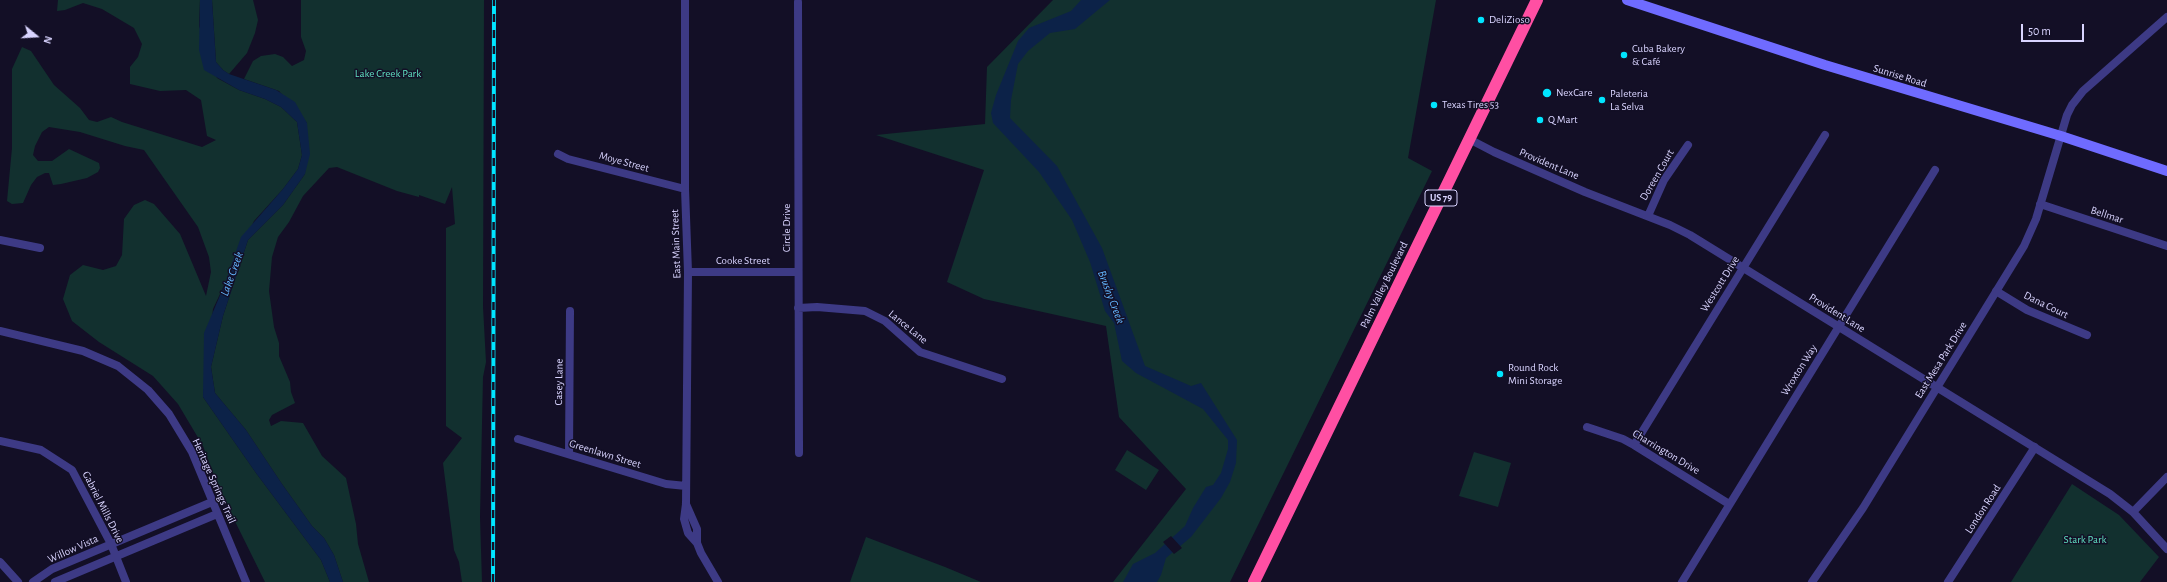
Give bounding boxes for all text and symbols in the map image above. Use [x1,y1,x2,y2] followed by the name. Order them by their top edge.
[1489,13,1530,27] place label: DeliZioso
[1476,15,1486,25] marker: DeliZioso
[16,16,56,56] north arrow
[2023,16,2086,42] scale bar
[2028,25,2051,37] text: 50 m
[41,35,54,45] text: N
[1632,42,1685,68] place label: Cuba Bakery & Café
[1619,50,1629,60] marker: Cuba Bakery & Café
[1872,62,1928,90] street label: Sunrise Road
[355,67,421,81] park label: Lake Creek Park
[1556,86,1592,100] place label: NexCare
[1541,87,1553,99] marker: NexCare
[1610,87,1648,113] place label: Paleteria La Selva
[1597,95,1607,105] marker: Paleteria La Selva
[1442,98,1499,112] place label: Texas Tires 53
[1429,100,1439,110] marker: Texas Tires 53
[1548,113,1577,127] place label: Q Mart
[1535,115,1545,125] marker: Q Mart
[1517,145,1581,183] street label: Provident Lane
[1637,147,1677,203] street label: Doreen Court
[598,149,650,175] street label: Moye Street
[1425,190,1457,206] road number: US 79
[780,204,794,252] street label: Circle Drive
[2089,204,2125,226] street label: Bellmar
[668,209,684,279] street label: East Main Street
[1357,239,1411,331] street label: Palm Valley Boulevard
[217,250,247,298] water label: Lake Creek
[716,254,770,268] street label: Cooke Street
[1698,254,1742,314] street label: Westcott Drive
[1094,268,1128,326] water label: Brushy Creek
[2021,289,2071,321] street label: Dana Court
[1806,291,1868,335] street label: Provident Lane
[886,307,930,347] street label: Lance Lane
[1912,319,1970,401] street label: East Mesa Park Drive
[1778,342,1820,398] street label: Wroxton Way
[552,359,566,405] street label: Casey Lane
[1508,361,1562,387] place label: Round Rock Mini Storage
[1495,369,1505,379] marker: Round Rock Mini Storage
[1630,427,1702,477] street label: Charrington Drive
[189,436,239,526] street label: Heritage Springs Trail
[568,437,642,471] street label: Greenlawn Street
[79,469,127,545] street label: Gabriel Mills Drive
[1962,482,2004,536] street label: London Road
[46,532,100,566] street label: Willow Vista
[2063,533,2107,547] park label: Stark Park

